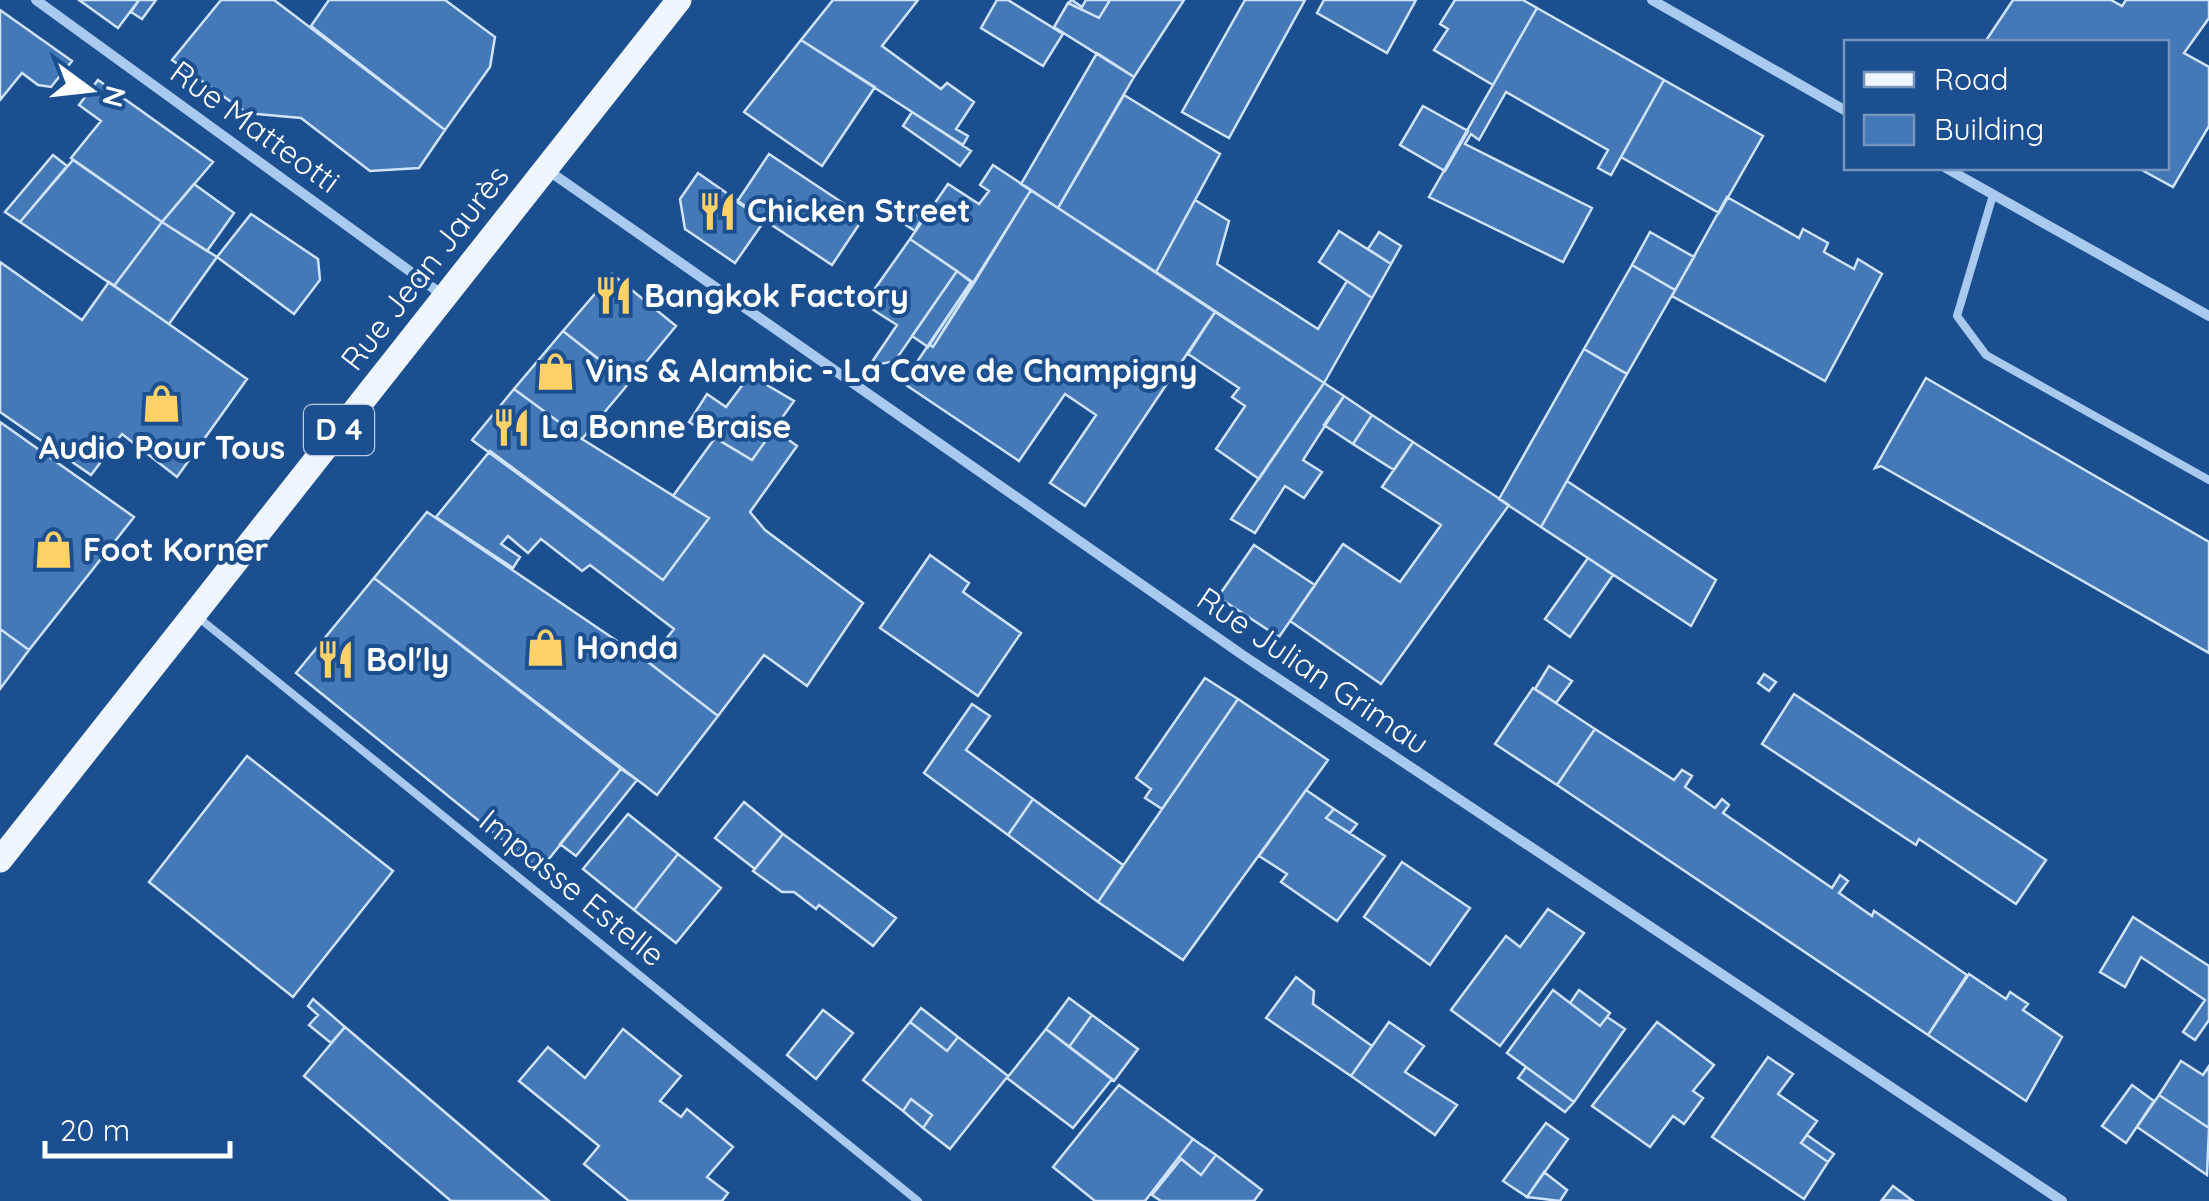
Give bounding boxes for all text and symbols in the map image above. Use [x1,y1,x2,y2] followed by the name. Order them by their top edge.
[40,40,140,140] north arrow
[1844,40,2169,170] legend
[163,51,348,201] street label: Rue Matteotti
[1934,60,2008,98] text: Road
[95,82,134,111] text: N
[1934,110,2044,148] text: Building
[332,157,517,378] street label: Rue Jean Jaurès
[696,190,738,232] restaurant icon: Chicken Street
[747,190,971,230] place label: Chicken Street
[593,275,635,317] restaurant icon: Bangkok Factory
[644,275,909,315] place label: Bangkok Factory
[534,350,576,392] shop icon: Vins & Alambic - La Cave de Champigny
[585,350,1198,390] place label: Vins & Alambic - La Cave de Champigny
[141,382,183,424] shop icon: Audio Pour Tous
[304,405,374,455] road number: D 4
[490,406,532,448] restaurant icon: La Bonne Braise
[541,406,791,446] place label: La Bonne Braise
[39,427,285,467] place label: Audio Pour Tous
[32,529,74,571] shop icon: Foot Korner
[83,529,269,569] place label: Foot Korner
[1190,578,1437,763] street label: Rue Julian Grimau
[525,627,567,669] shop icon: Honda
[576,627,678,667] place label: Honda
[315,639,357,681] restaurant icon: Bol'ly
[366,639,449,679] place label: Bol'ly
[472,800,674,974] street label: Impasse Estelle
[45,1096,230,1158] scale bar
[60,1111,130,1149] text: 20 m

